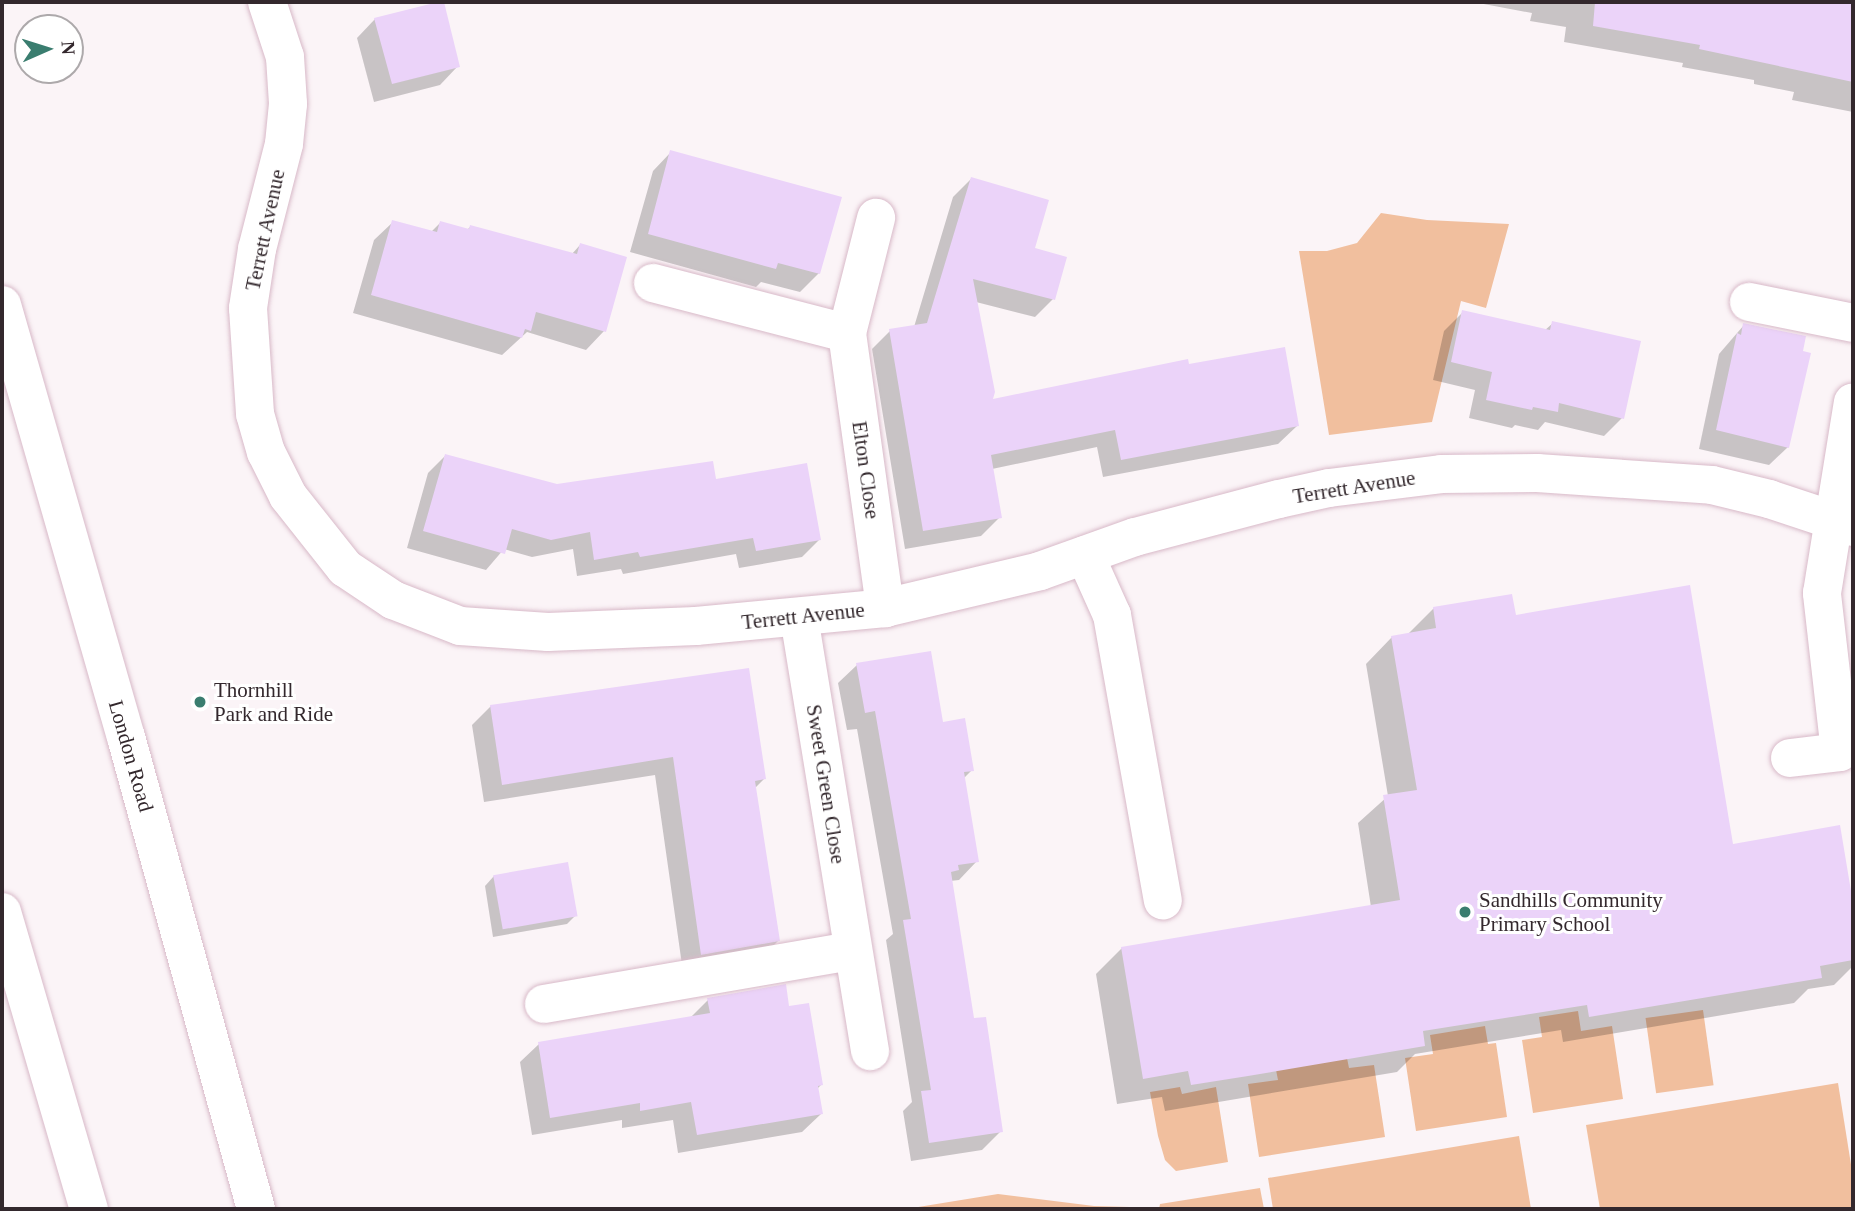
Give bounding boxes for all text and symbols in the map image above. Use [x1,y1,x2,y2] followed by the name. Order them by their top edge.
[14,14,84,84] north arrow
[58,41,79,55] text: N
[240,166,290,294] street label: Terrett Avenue
[847,419,885,521] street label: Elton Close
[1290,465,1418,509] street label: Terrett Avenue
[740,597,866,635] street label: Terrett Avenue
[214,677,333,727] place label: Thornhill Park and Ride
[192,694,208,710] marker: Thornhill Park and Ride
[103,697,159,815] street label: London Road
[801,703,851,865] street label: Sweet Green Close
[1479,887,1663,937] place label: Sandhills Community Primary School
[1457,904,1473,920] marker: Sandhills Community Primary School

